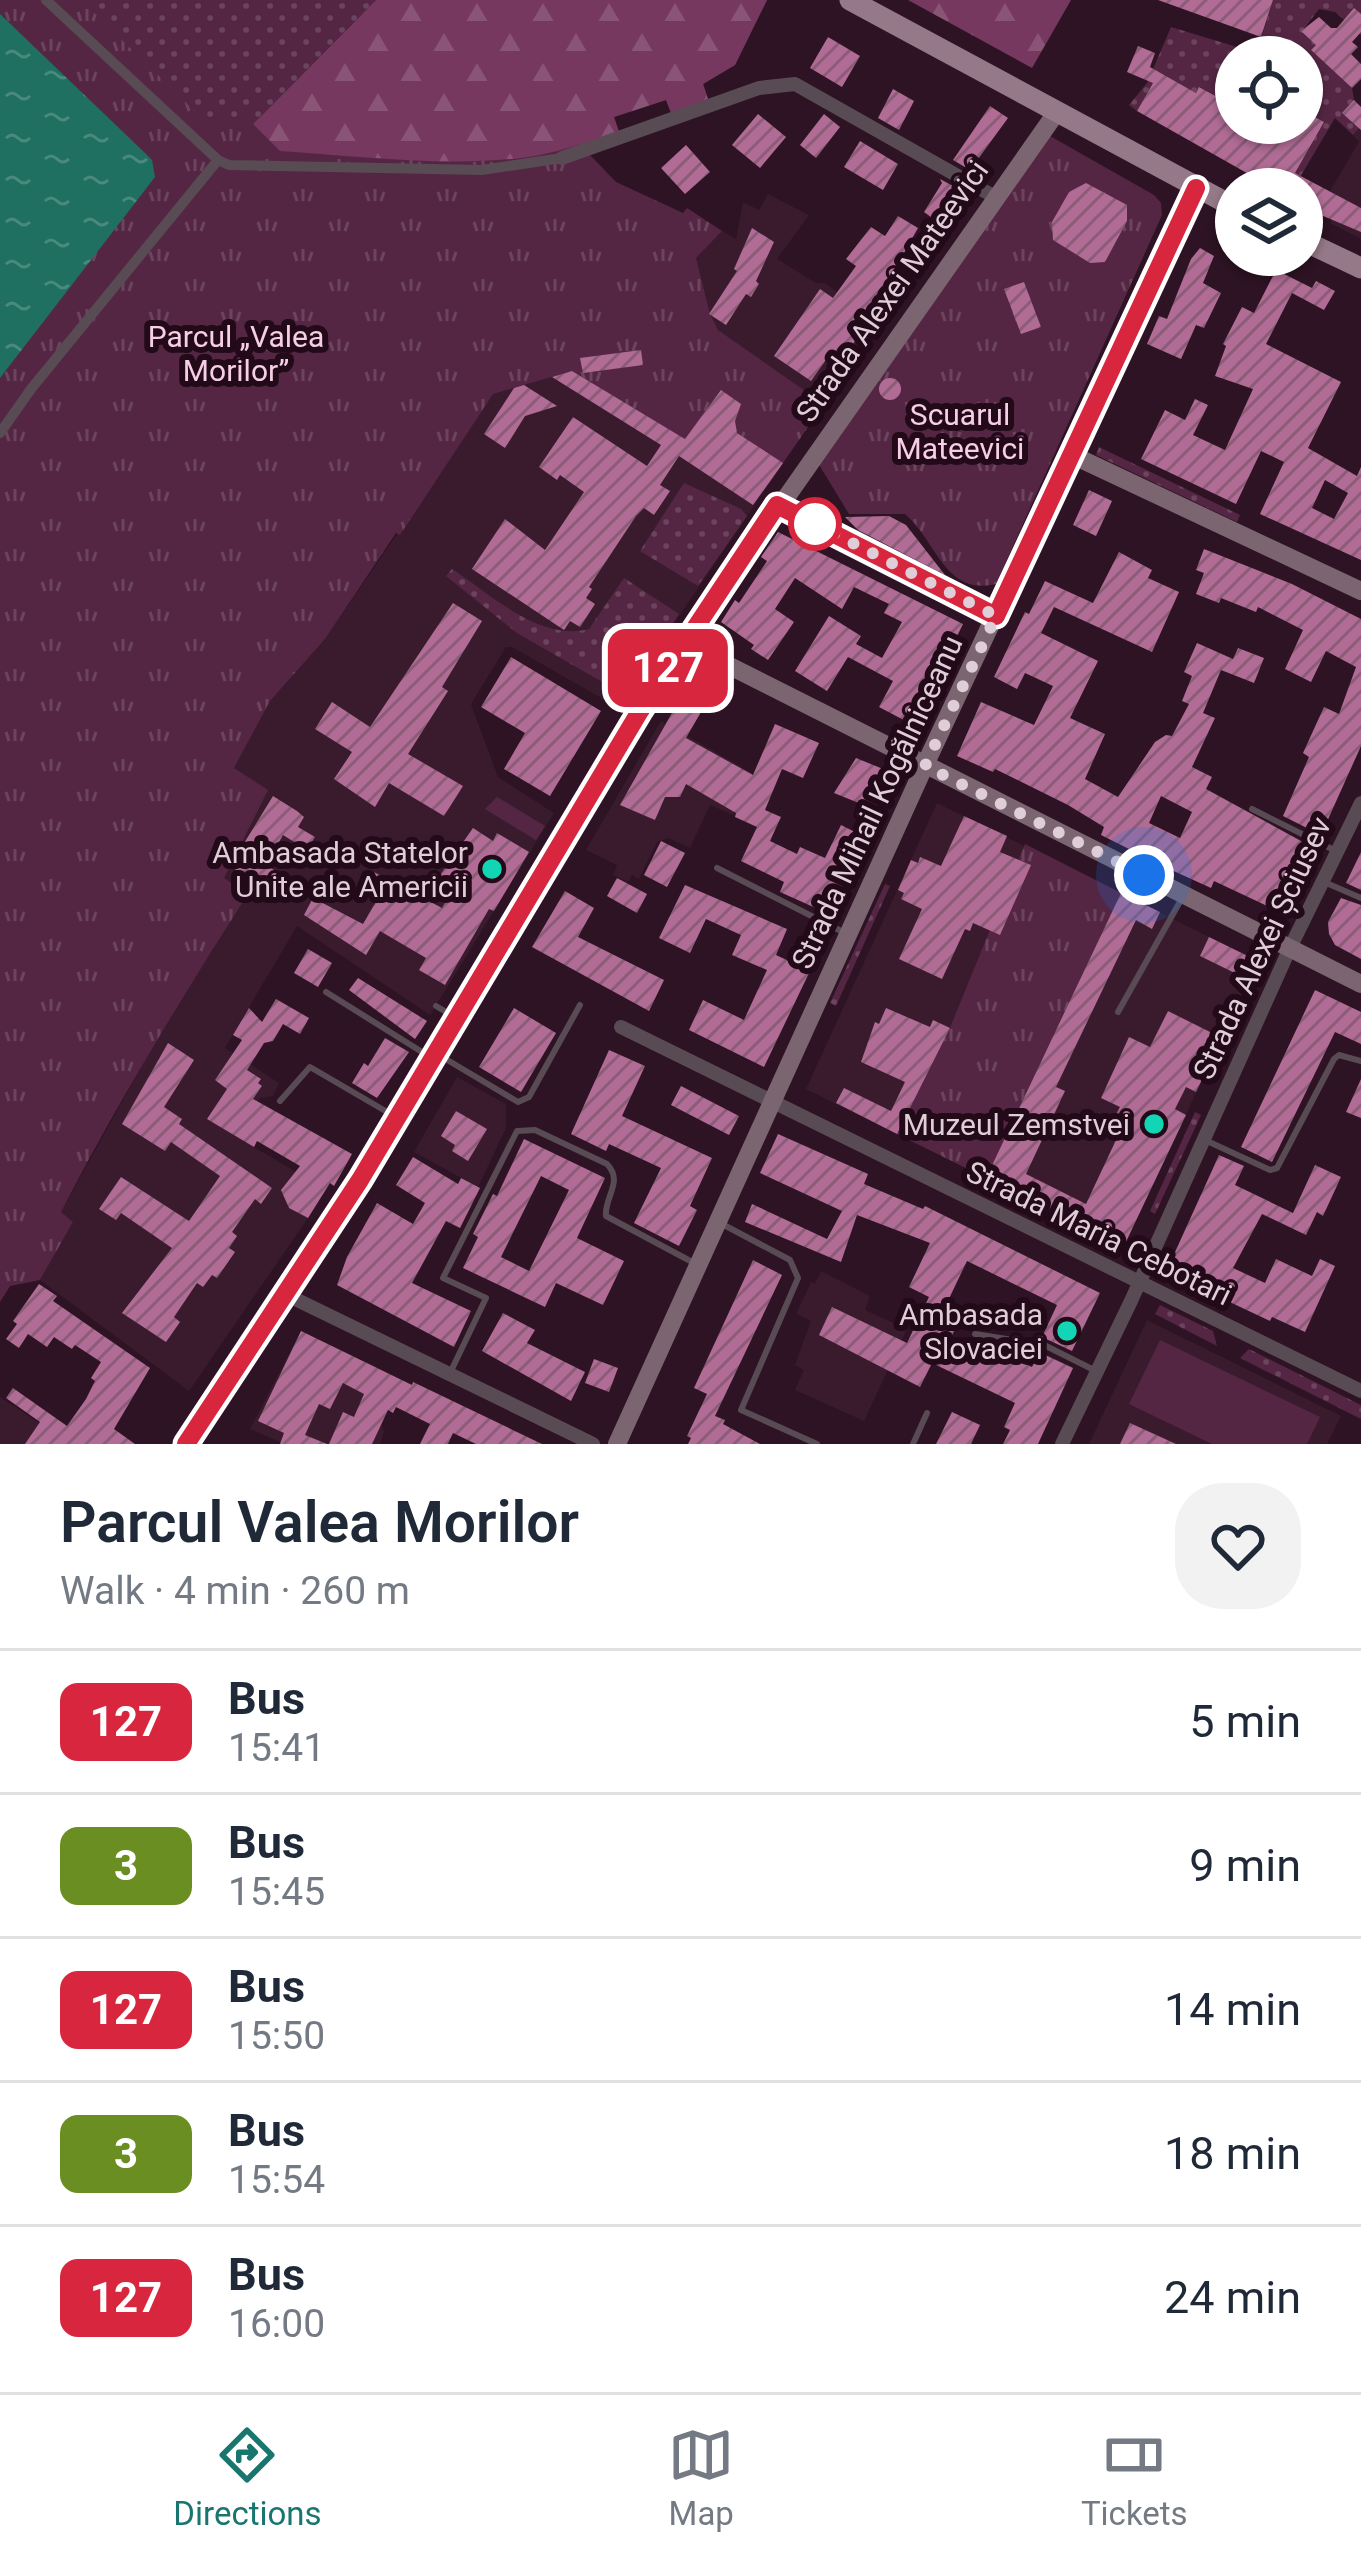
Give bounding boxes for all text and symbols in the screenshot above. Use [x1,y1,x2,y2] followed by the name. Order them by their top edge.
[1215,36,1323,276] map controls
[1215,36,1323,144] button: locate
[788,154,996,428] street label: Strada Alexei Mateevici
[1215,168,1323,276] button: layers
[148,319,324,388] park label: Parcul „Valea Morilor”
[896,397,1024,466] park label: Scuarul Mateevici
[790,499,840,549] unlabelled marker
[599,629,737,707] line badge: 127
[784,630,970,974] street label: Strada Mihail Kogălniceanu
[632,643,704,692] text: 127
[1186,811,1339,1085] street label: Strada Alexei Șciusev
[212,835,468,904] place label: Ambasada Statelor Unite ale Americii
[1114,845,1174,905] your location
[479,856,505,882] marker: Ambasada Statelor Unite ale Americii
[903,1107,1130,1142] place label: Muzeul Zemstvei
[1141,1111,1167,1137] marker: Muzeul Zemstvei
[961,1154,1237,1312] street label: Strada Maria Cebotari
[899,1297,1043,1366] place label: Ambasada Slovaciei
[1054,1318,1080,1344] marker: Ambasada Slovaciei
[1175,1483,1301,1609] button: heart
[60,1489,579,1556] text: Parcul Valea Morilor
[60,1568,410,1614] text: Walk · 4 min · 260 m
[228,1672,305,1725] text: Bus
[1189,1695,1301,1748] text: 5 min
[90,1697,162,1746] text: 127
[228,1725,325,1771] text: 15:41
[228,1816,305,1869] text: Bus
[1189,1839,1301,1892] text: 9 min
[114,1841,138,1890] text: 3
[228,1869,325,1915] text: 15:45
[228,1960,305,2013] text: Bus
[1164,1983,1301,2036] text: 14 min
[90,1985,162,2034] text: 127
[228,2013,325,2059] text: 15:50
[228,2104,305,2157] text: Bus
[1164,2127,1301,2180] text: 18 min
[114,2129,138,2178] text: 3
[228,2157,325,2203] text: 15:54
[228,2248,305,2301] text: Bus
[1164,2271,1301,2324] text: 24 min
[90,2273,162,2322] text: 127
[228,2301,325,2347] text: 16:00
[173,2422,322,2533] tab: Directions
[668,2422,734,2533] tab: Map
[1081,2422,1188,2533] tab: Tickets

